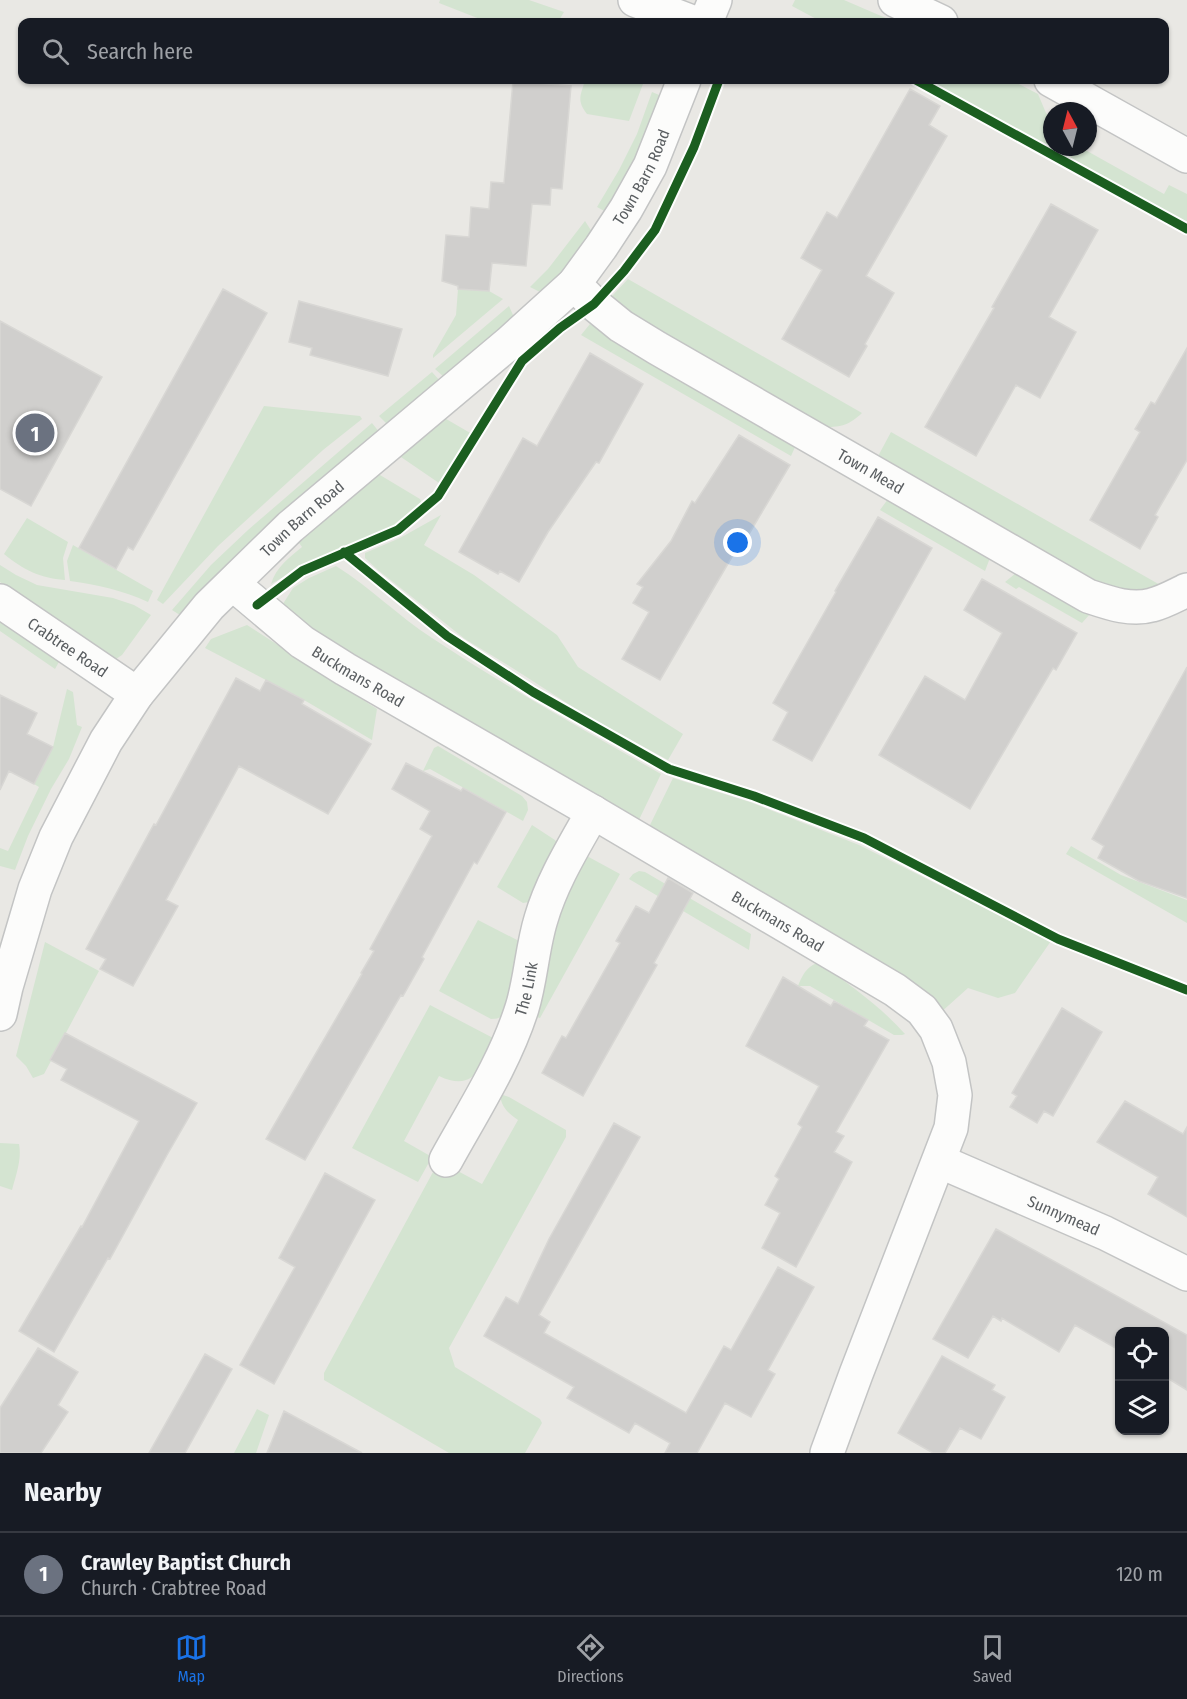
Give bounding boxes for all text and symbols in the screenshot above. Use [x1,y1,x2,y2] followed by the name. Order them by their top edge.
[18,18,1169,84] search box
[39,35,72,68] icon: search
[87,38,193,65] text: Search here
[1043,102,1097,156] north arrow
[609,126,673,228] street label: Town Barn Road
[15,410,54,456] pin: 1
[834,445,907,498] street label: Town Mead
[256,476,348,560] street label: Town Barn Road
[723,528,752,557] your location
[24,613,111,681] street label: Crabtree Road
[309,641,408,711] street label: Buckmans Road
[728,887,828,956] street label: Buckmans Road
[511,960,541,1018] street label: The Link
[1025,1191,1103,1239] street label: Sunnymead
[1115,1327,1169,1435] map controls
[1115,1327,1169,1381] button: locate
[1115,1381,1169,1435] button: layers
[24,1477,101,1508] text: Nearby
[81,1549,291,1576] text: Crawley Baptist Church
[39,1562,48,1586] text: 1
[1116,1562,1163,1586] text: 120 m
[81,1576,267,1600] text: Church · Crabtree Road
[175,1631,208,1686] tab: Map
[557,1631,624,1686] tab: Directions
[973,1631,1012,1686] tab: Saved

